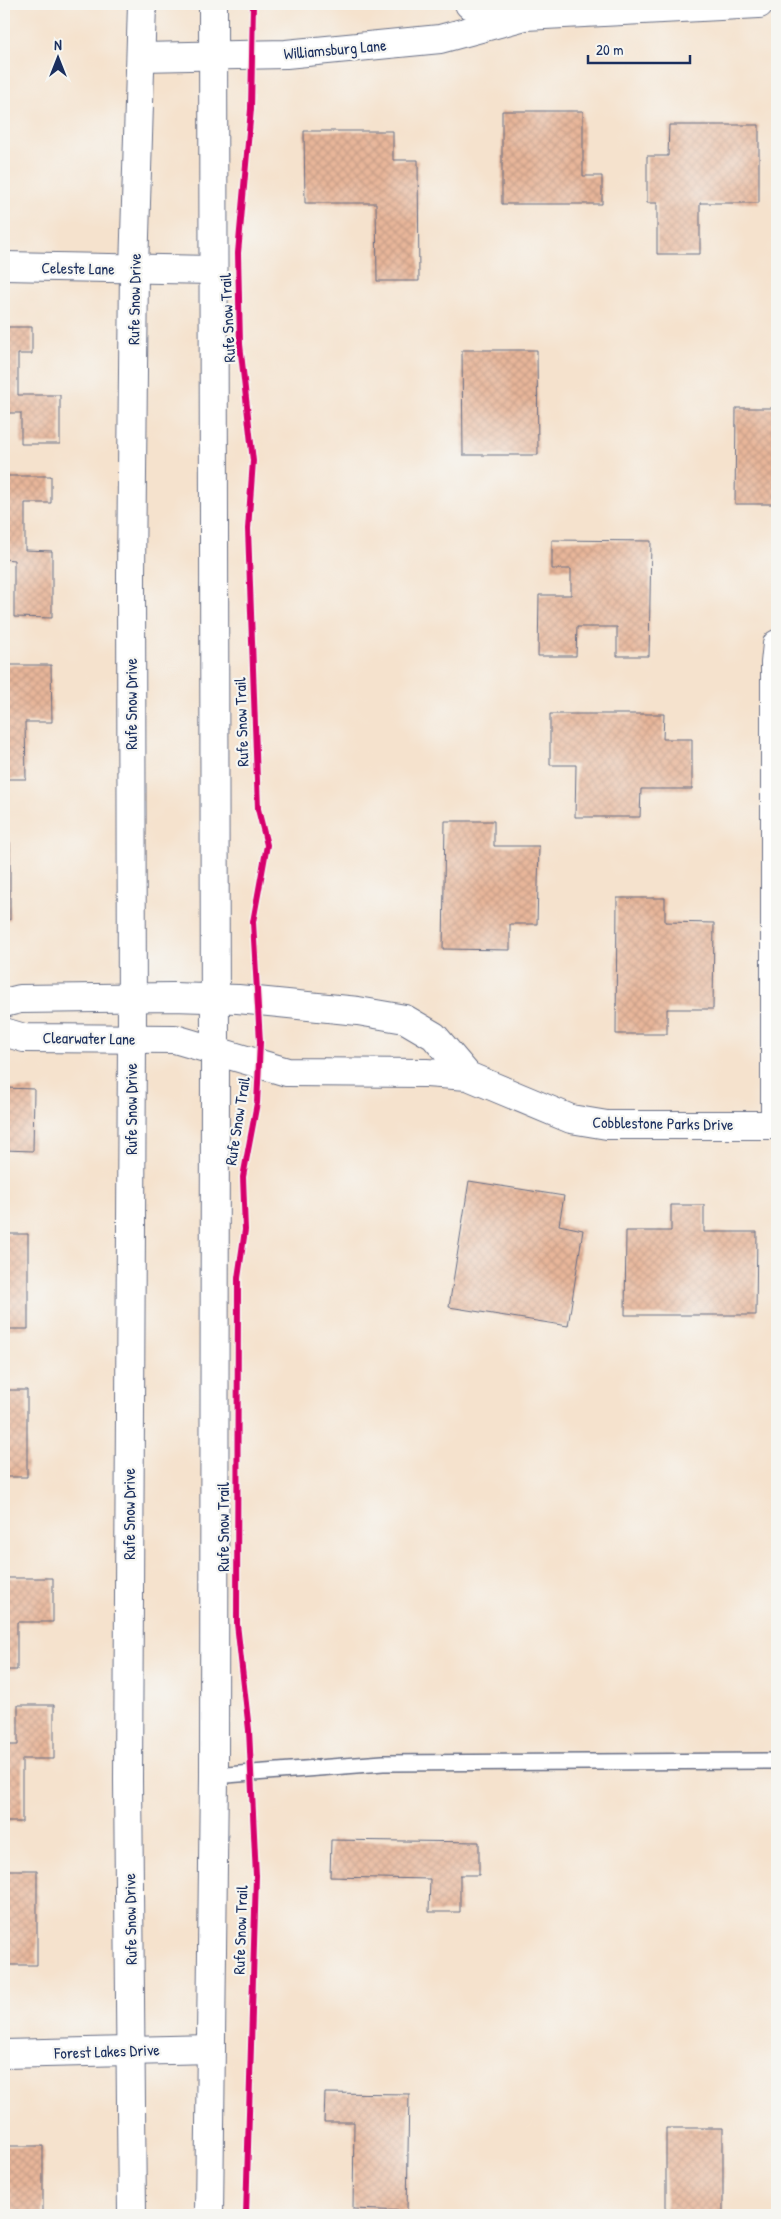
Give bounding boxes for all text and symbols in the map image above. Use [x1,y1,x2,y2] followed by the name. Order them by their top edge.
[32,32,82,82] north arrow
[588,32,691,64] scale bar
[283,33,388,64] street label: Williamsburg Lane
[54,35,62,54] text: N
[596,39,623,60] text: 20 m
[122,252,146,345] street label: Rufe Snow Drive
[41,256,115,280] street label: Celeste Lane
[214,272,240,363] street label: Rufe Snow Trail
[120,658,142,750] street label: Rufe Snow Drive
[228,676,254,767] street label: Rufe Snow Trail
[42,1026,136,1050] street label: Clearwater Lane
[120,1063,142,1155] street label: Rufe Snow Drive
[219,1074,255,1167] street label: Rufe Snow Trail
[592,1111,734,1135] street label: Cobblestone Parks Drive
[118,1468,140,1560] street label: Rufe Snow Drive
[212,1482,234,1572] street label: Rufe Snow Trail
[118,1872,142,1965] street label: Rufe Snow Drive
[227,1884,253,1975] street label: Rufe Snow Trail
[53,2038,161,2064] street label: Forest Lakes Drive

